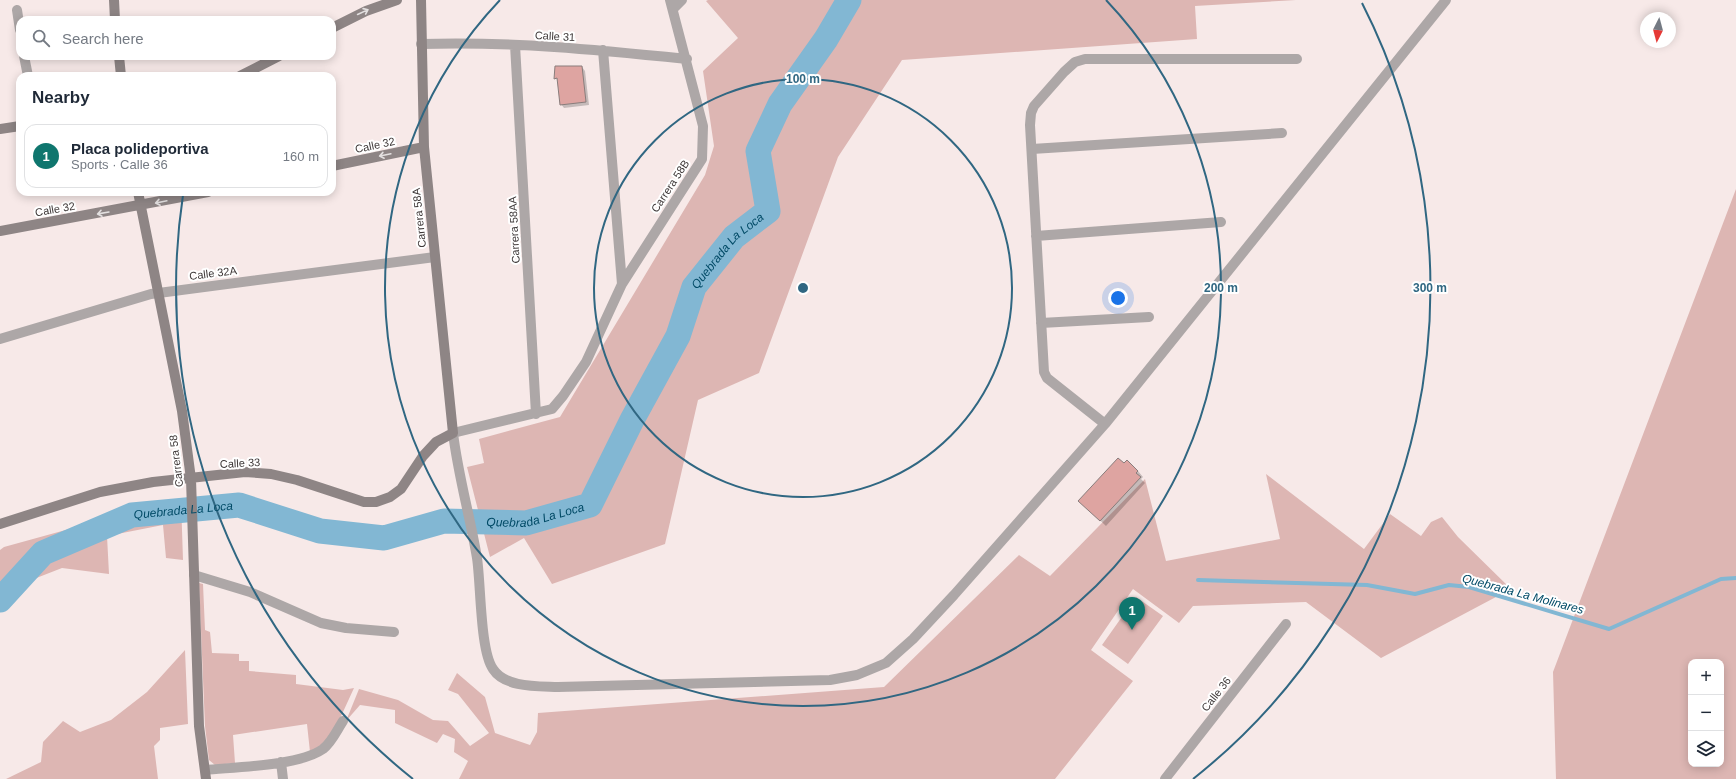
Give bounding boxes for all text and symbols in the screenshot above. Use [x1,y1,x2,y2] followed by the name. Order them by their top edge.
[357,8,369,15] one-way arrow
[1640,12,1676,48] north arrow
[16,16,336,60] search box
[30,27,52,49] icon: search
[535,29,575,43] street label: Calle 31
[62,30,144,47] text: Search here
[786,72,820,86] text: 100 m
[32,88,90,107] text: Nearby
[354,135,396,155] street label: Calle 32
[71,140,209,157] text: Placa polideportiva
[42,149,50,164] text: 1
[283,149,319,164] text: 160 m
[379,152,392,160] one-way arrow
[71,157,168,172] text: Sports · Calle 36
[649,158,691,214] street label: Carrera 58B
[410,187,428,248] street label: Carrera 58A
[506,195,522,264] street label: Carrera 58AA
[155,198,168,206] one-way arrow
[34,200,76,218] street label: Calle 32
[96,209,109,217] one-way arrow
[688,210,767,292] water label: Quebrada La Loca
[189,264,238,282] street label: Calle 32A
[796,281,810,295] centre of rings
[1204,281,1238,295] text: 200 m
[1413,281,1447,295] text: 300 m
[1108,288,1128,308] your location
[167,434,185,488] street label: Carrera 58
[220,456,260,470] street label: Calle 33
[133,499,234,522] water label: Quebrada La Loca
[486,500,586,530] water label: Quebrada La Loca
[1461,571,1585,617] water label: Quebrada La Molinares
[1119,597,1145,630] pin: 1
[1688,659,1724,767] map controls
[1688,659,1724,695] button: +
[1199,674,1233,714] street label: Calle 36
[1688,695,1724,731] button: −
[1688,731,1724,767] button: layers

